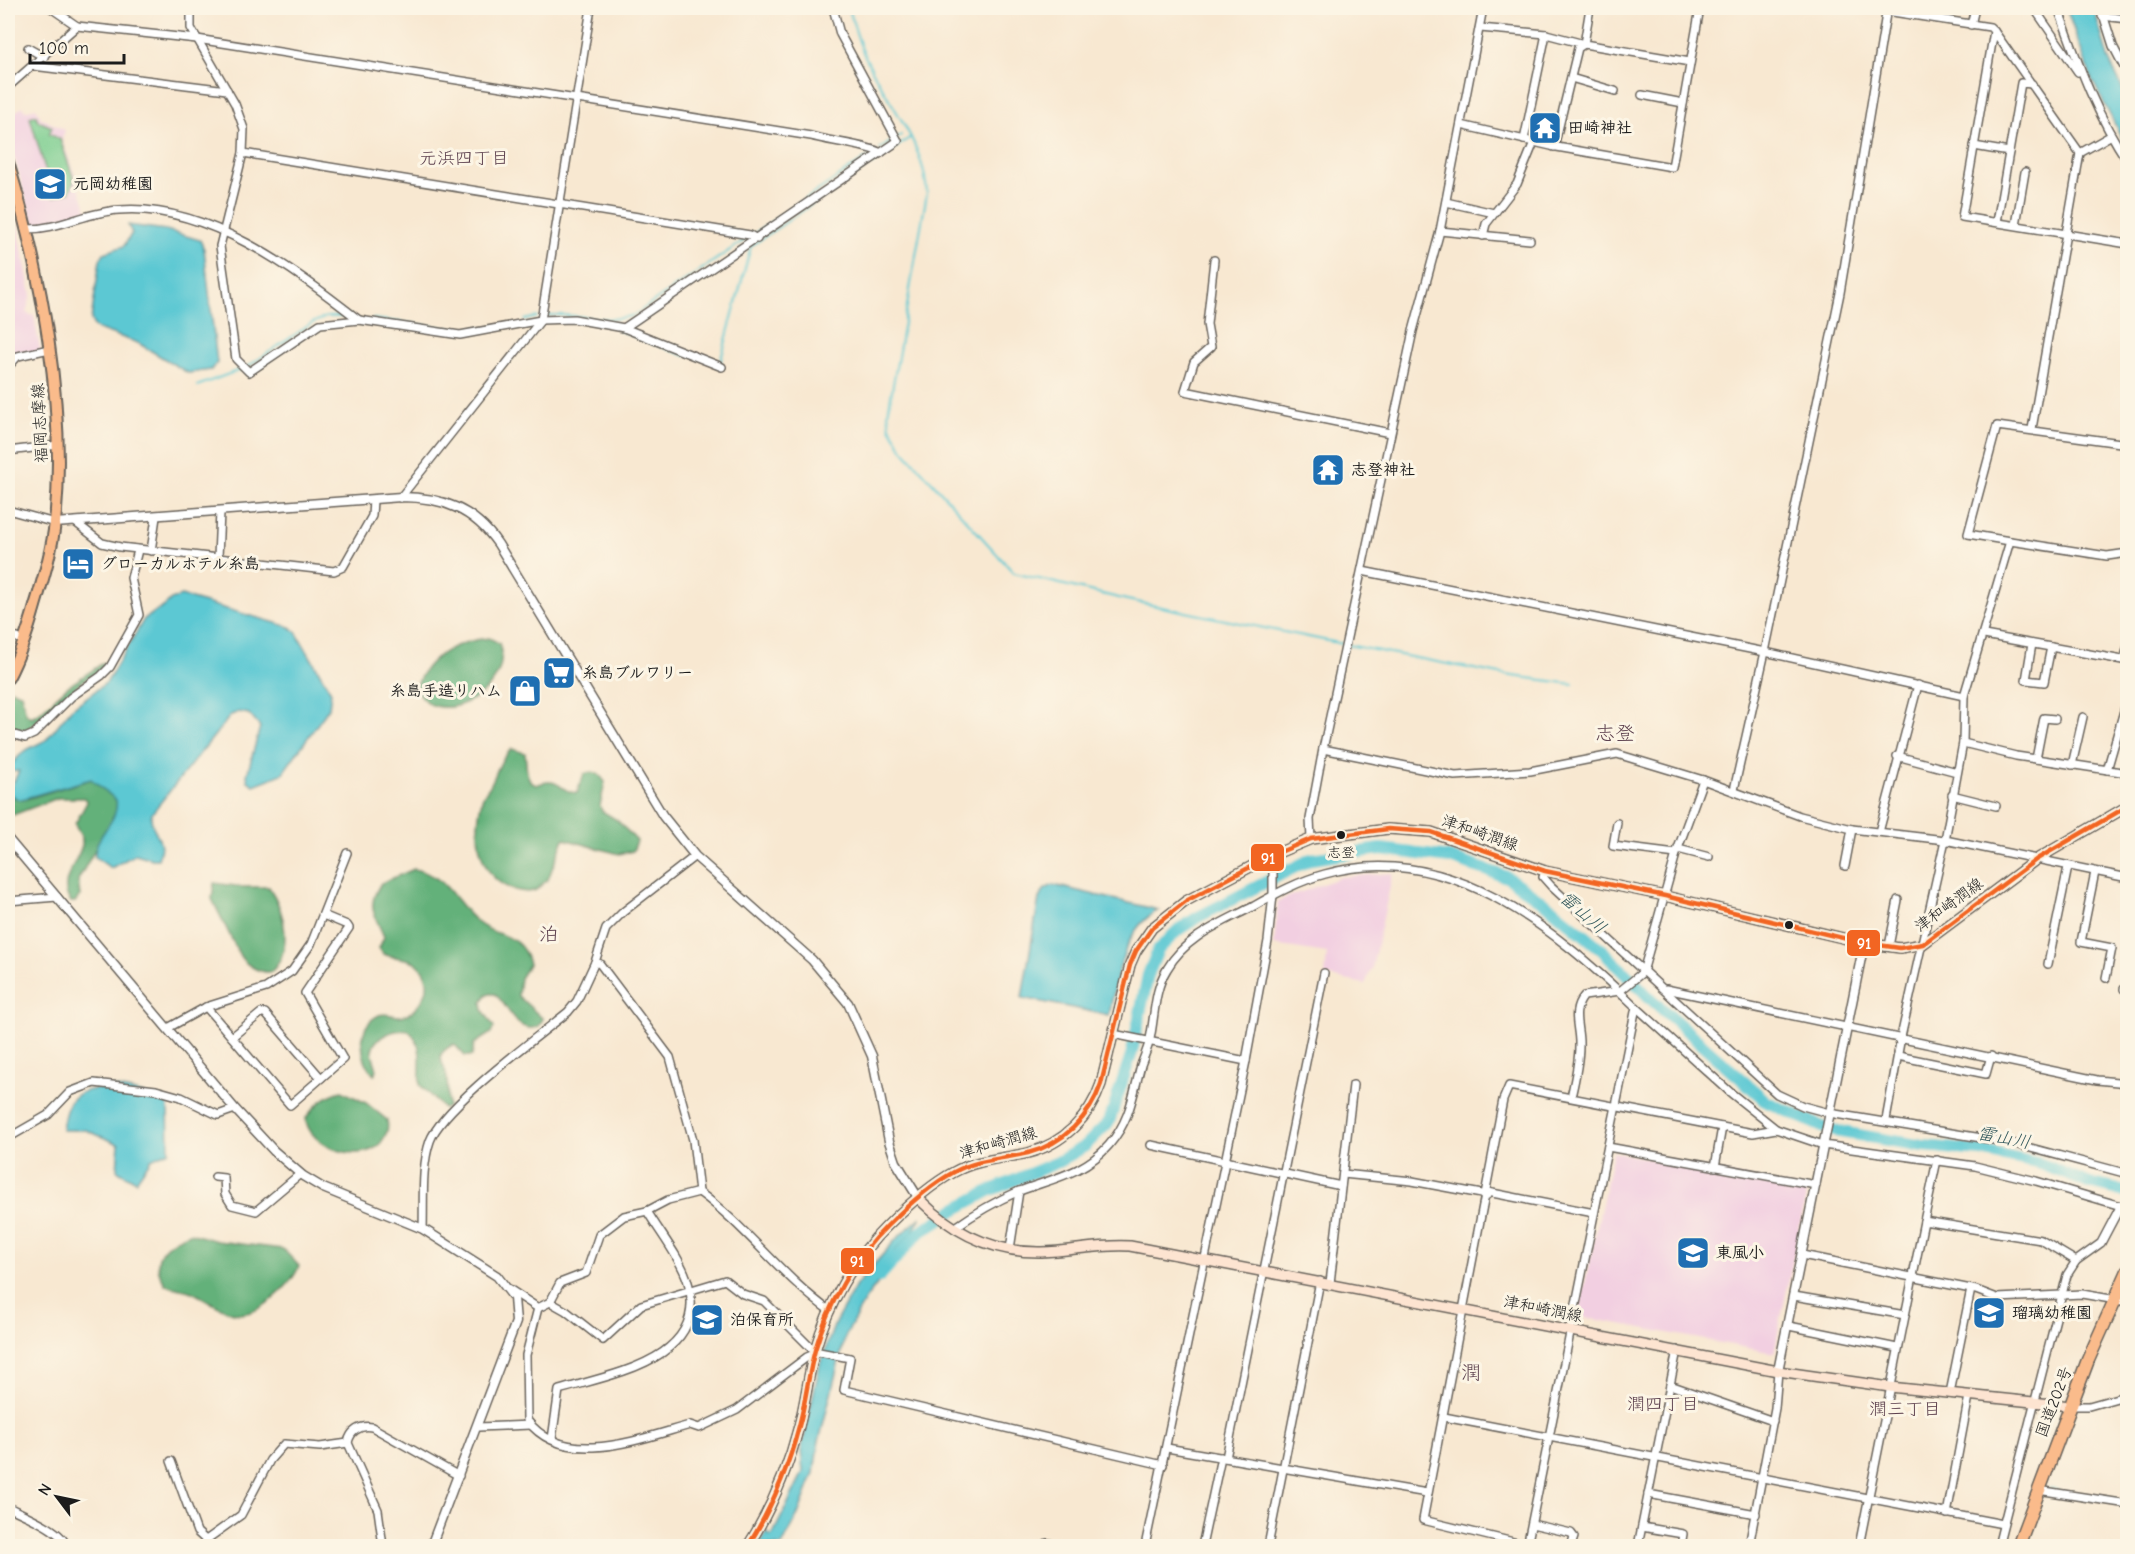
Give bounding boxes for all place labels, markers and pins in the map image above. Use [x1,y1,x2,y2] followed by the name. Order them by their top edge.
[1527,110,1563,146] temple icon: 田崎神社
[1568,119,1632,137] place label: 田崎神社
[32,166,68,202] school or university icon: 元岡幼稚園
[73,175,153,193] place label: 元岡幼稚園
[1310,452,1346,488] temple icon: 志登神社
[1351,461,1415,479] place label: 志登神社
[60,546,96,582] hotel icon: グローカルホテル糸島
[101,555,260,573] place label: グローカルホテル糸島
[541,655,577,691] supermarket icon: 糸島ブルワリー
[582,664,693,682] place label: 糸島ブルワリー
[507,673,543,709] shop icon: 糸島手造りハム
[390,682,502,700] place label: 糸島手造りハム
[1335,829,1347,841] marker: 志登
[1327,844,1355,861] place label: 志登
[1783,919,1795,931] unlabelled marker
[1675,1235,1711,1271] school or university icon: 東風小
[1716,1244,1764,1262] place label: 東風小
[1971,1295,2007,1331] school or university icon: 瑠璃幼稚園
[689,1302,725,1338] school or university icon: 泊保育所
[2012,1304,2092,1322] place label: 瑠璃幼稚園
[730,1311,794,1329] place label: 泊保育所

